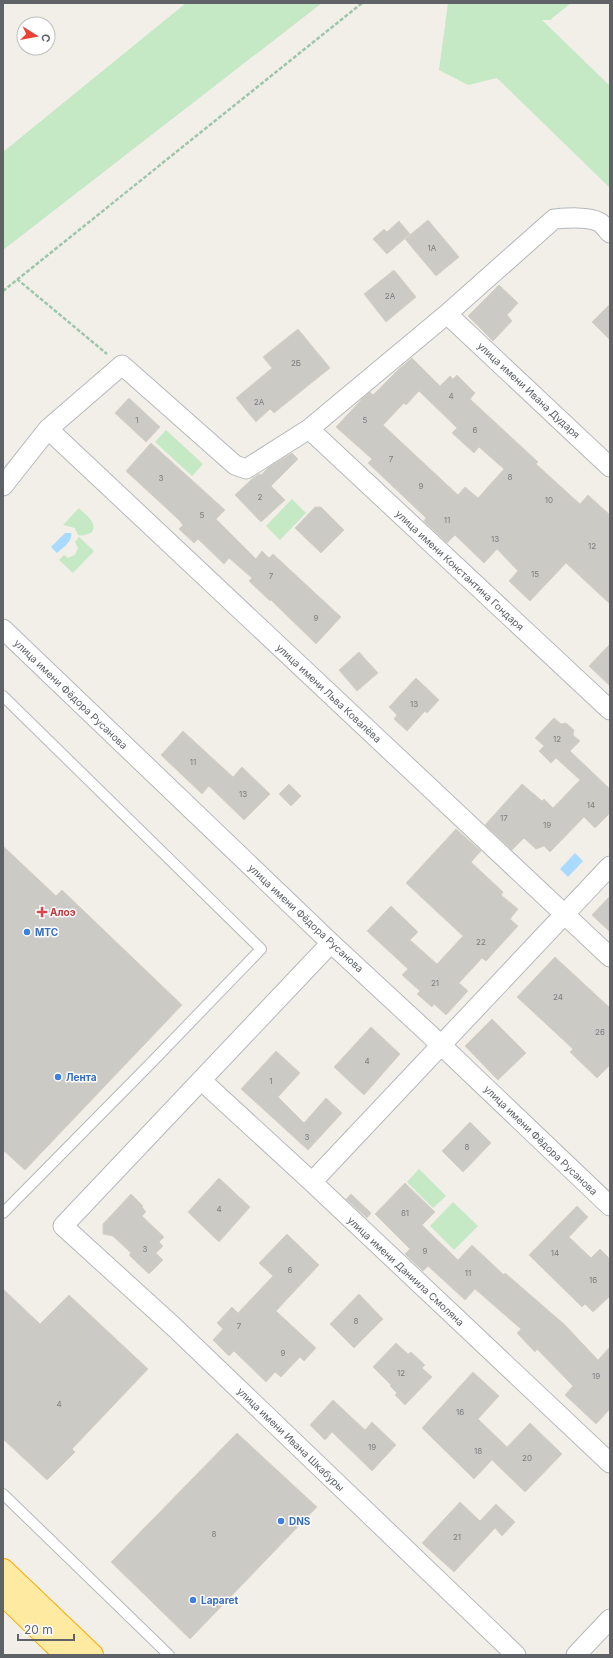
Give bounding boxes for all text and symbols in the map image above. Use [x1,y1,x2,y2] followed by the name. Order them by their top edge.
[16,16,56,56] north arrow
[38,33,53,43] text: С
[428,243,437,253] house number: 1А
[385,291,396,301] house number: 2А
[475,339,583,441] street label: улица имени Ивана Дударя
[291,358,301,368] house number: 2Б
[448,391,454,401] house number: 4
[254,397,265,407] house number: 2А
[135,415,139,425] house number: 1
[363,415,368,425] house number: 5
[473,425,478,435] house number: 6
[389,454,394,464] house number: 7
[508,472,513,482] house number: 8
[159,473,164,483] house number: 3
[419,481,424,491] house number: 9
[258,492,263,502] house number: 2
[545,495,553,505] house number: 10
[393,507,527,633] street label: улица имени Константина Гондаря
[200,510,205,520] house number: 5
[444,515,450,525] house number: 11
[491,534,499,544] house number: 13
[588,541,596,551] house number: 12
[531,569,539,579] house number: 15
[269,571,274,581] house number: 7
[314,613,319,623] house number: 9
[12,637,130,751] street label: улица имени Фёдора Русанова
[274,641,384,745] street label: улица имени Льва Ковалёва
[410,699,418,709] house number: 13
[553,734,561,744] house number: 12
[190,757,196,767] house number: 11
[239,789,247,799] house number: 13
[587,800,595,810] house number: 14
[500,813,508,823] house number: 17
[543,820,551,830] house number: 19
[246,862,366,974] street label: улица имени Фёдора Русанова
[50,906,76,918] place label: Алоэ
[37,907,47,917] marker: Алоэ
[35,926,58,938] place label: МТС
[22,927,32,937] marker: МТС
[476,937,486,947] house number: 22
[431,978,439,988] house number: 21
[553,992,563,1002] house number: 24
[595,1027,605,1037] house number: 26
[364,1056,370,1066] house number: 4
[66,1071,97,1083] place label: Лента
[53,1072,63,1082] marker: Лента
[269,1076,273,1086] house number: 1
[482,1083,600,1197] street label: улица имени Фёдора Русанова
[305,1132,310,1142] house number: 3
[465,1142,470,1152] house number: 8
[216,1204,222,1214] house number: 4
[401,1208,409,1218] house number: 81
[345,1214,467,1328] street label: улица имени Даниила Смоляна
[143,1244,148,1254] house number: 3
[423,1246,428,1256] house number: 9
[551,1248,559,1258] house number: 14
[288,1265,293,1275] house number: 6
[465,1268,471,1278] house number: 11
[589,1275,597,1285] house number: 16
[354,1316,359,1326] house number: 8
[237,1321,242,1331] house number: 7
[281,1348,286,1358] house number: 9
[397,1368,405,1378] house number: 12
[592,1371,600,1381] house number: 19
[235,1385,347,1493] street label: улица имени Ивана Шкабуры
[56,1399,62,1409] house number: 4
[456,1407,464,1417] house number: 16
[368,1442,376,1452] house number: 19
[474,1446,482,1456] house number: 18
[522,1453,532,1463] house number: 20
[289,1515,311,1527] place label: DNS
[276,1516,286,1526] marker: DNS
[212,1529,217,1539] house number: 8
[453,1532,461,1542] house number: 21
[201,1594,238,1606] place label: Laparet
[188,1595,198,1605] marker: Laparet
[18,1616,74,1642] scale bar
[24,1622,53,1637] text: 20 m

